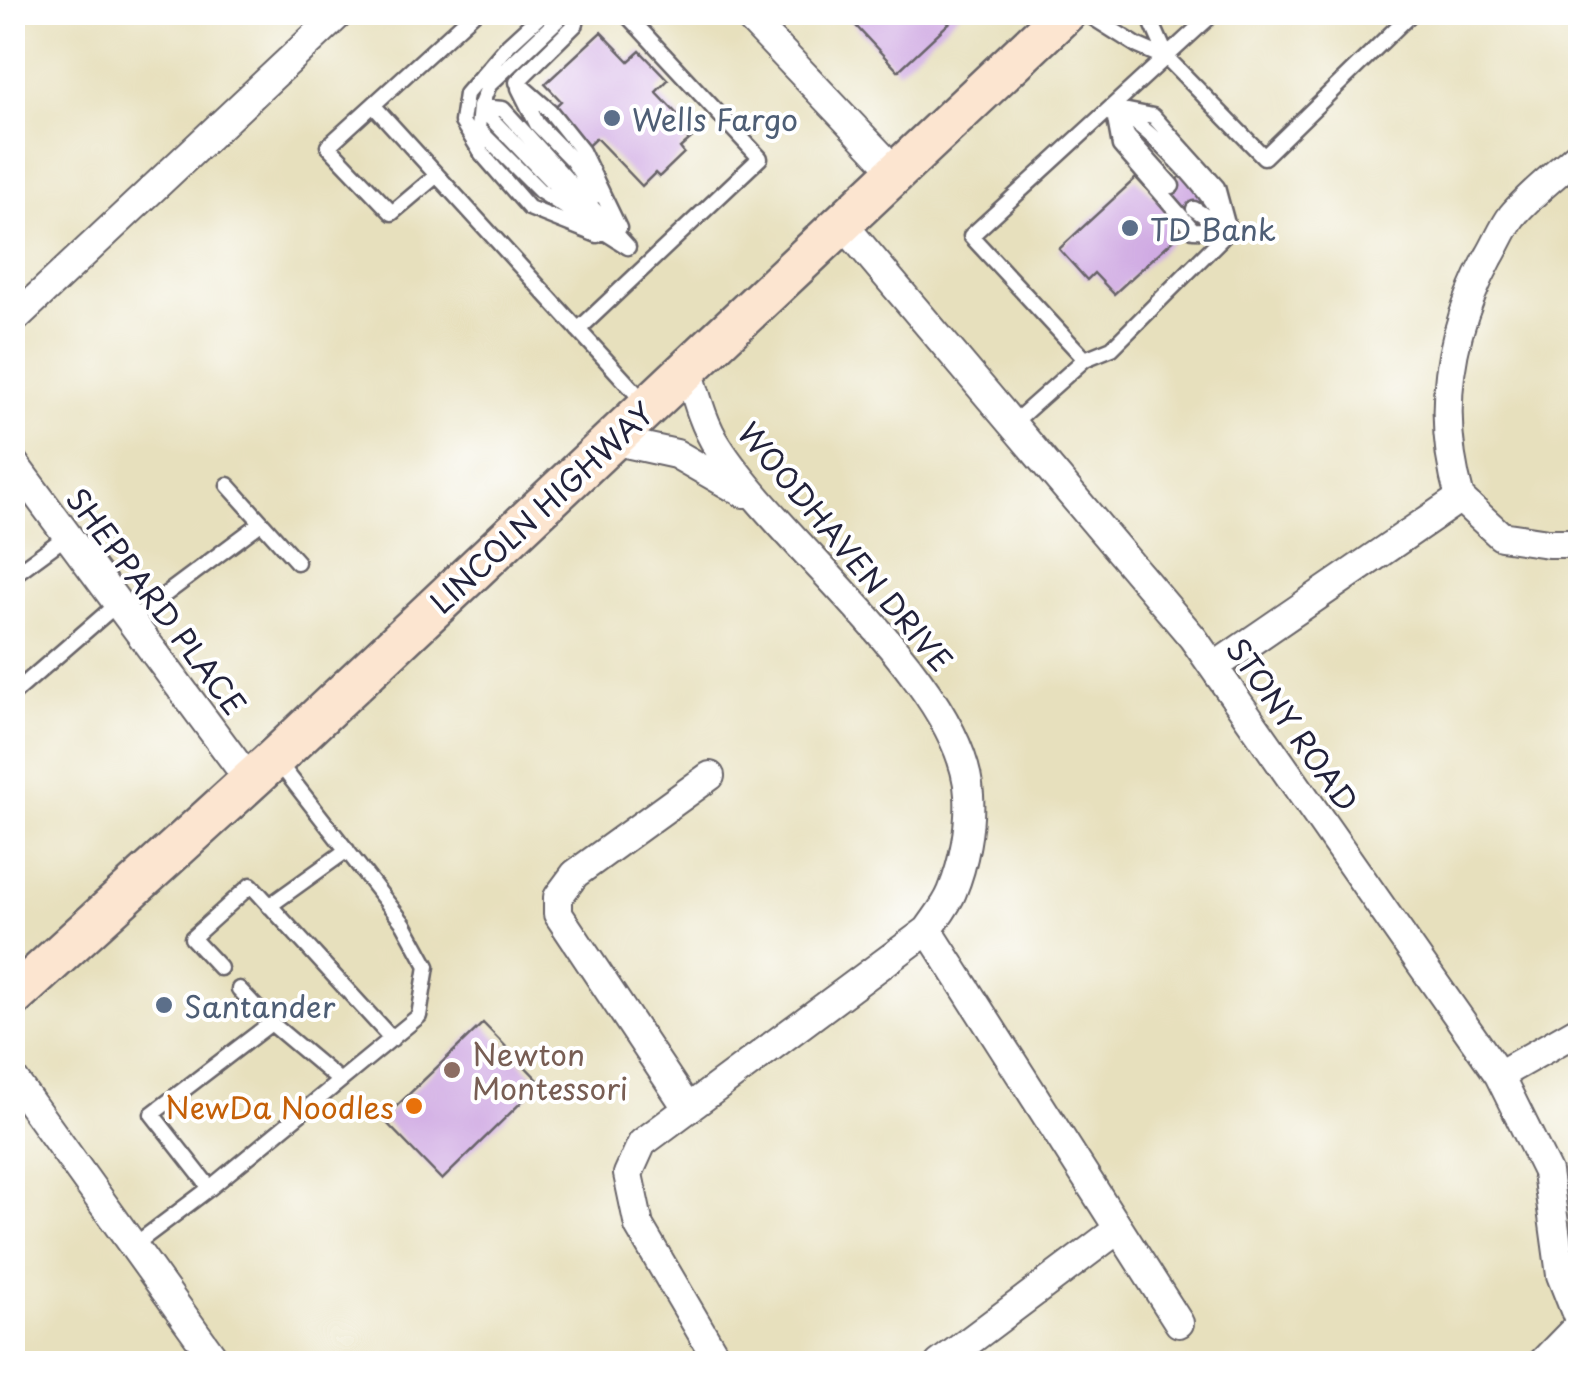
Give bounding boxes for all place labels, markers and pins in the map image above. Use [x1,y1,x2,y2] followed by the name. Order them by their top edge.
[632,96,798,141] place label: Wells Fargo
[601,107,623,129] marker: Wells Fargo
[1150,206,1276,251] place label: TD Bank
[1119,217,1141,239] marker: TD Bank
[184,983,336,1028] place label: Santander
[153,994,175,1016] marker: Santander
[472,1031,628,1110] place label: Newton Montessori
[441,1059,463,1081] marker: Newton Montessori
[165,1084,394,1129] place label: NewDa Noodles
[403,1095,425,1117] marker: NewDa Noodles

